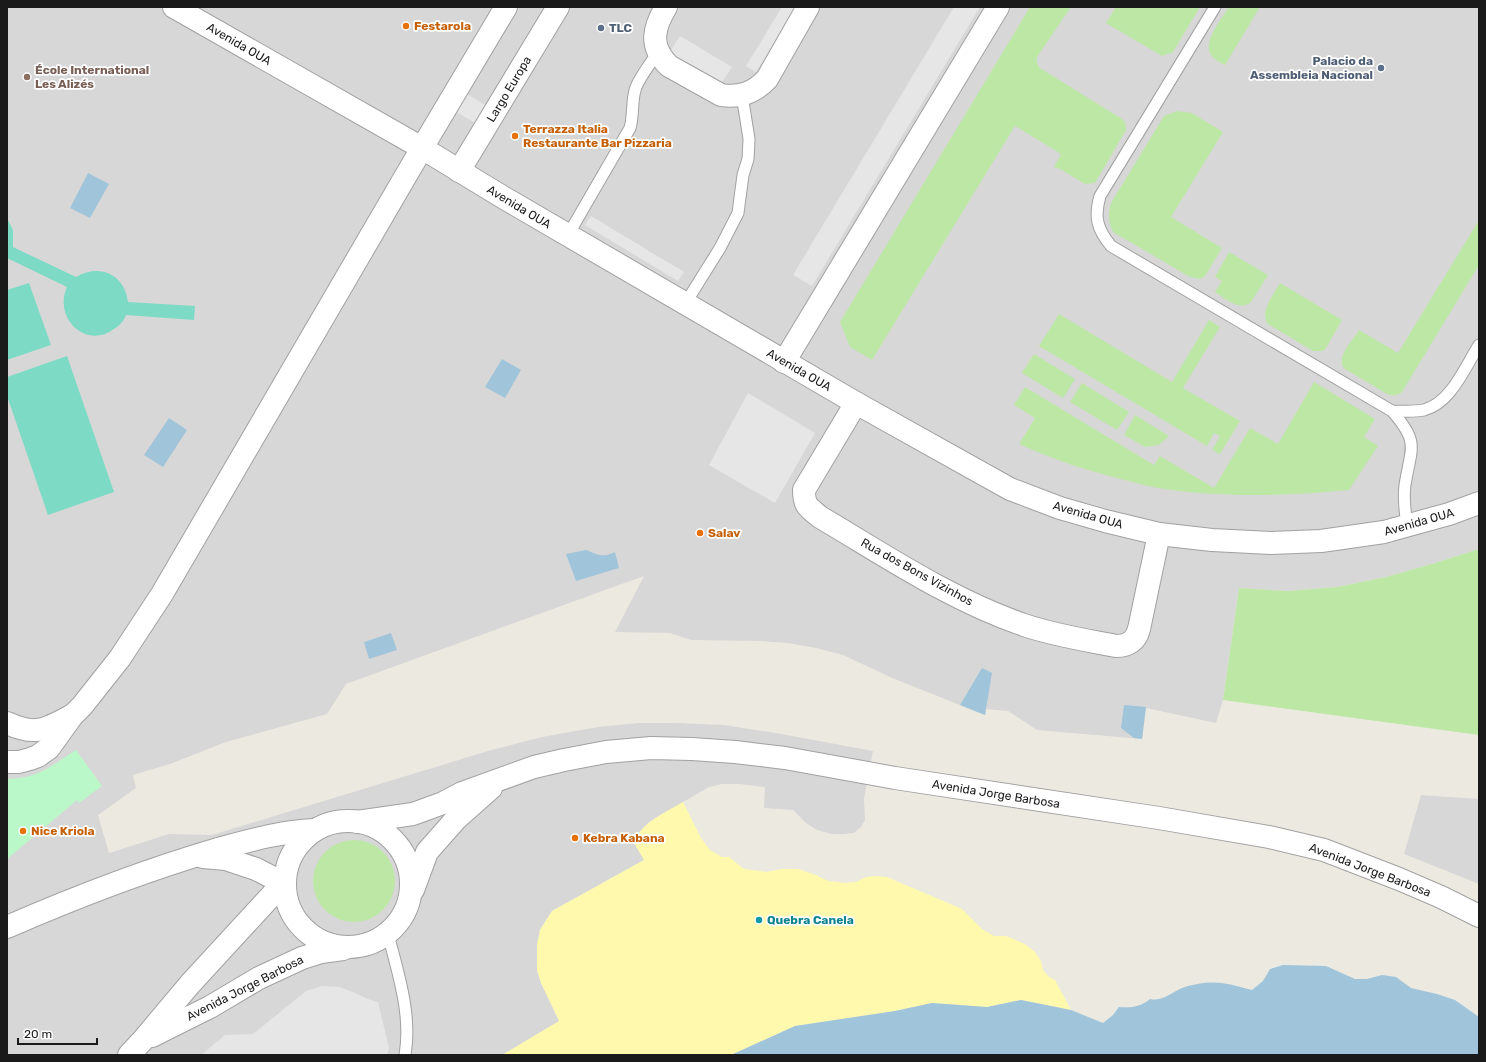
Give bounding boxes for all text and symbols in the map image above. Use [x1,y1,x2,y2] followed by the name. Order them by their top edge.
[414,19,471,33] place label: Festarola
[204,20,274,68] street label: Avenida OUA
[401,21,411,31] marker: Festarola
[609,21,633,35] place label: TLC
[596,23,606,33] marker: TLC
[484,54,534,124] street label: Largo Europa
[1250,54,1373,82] place label: Palacio da Assembleia Nacional
[35,63,149,91] place label: École International Les Alizés
[1376,63,1386,73] marker: Palacio da Assembleia Nacional
[22,72,32,82] marker: École International Les Alizés
[523,122,672,150] place label: Terrazza Italia Restaurante Bar Pizzaria
[510,131,520,141] marker: Terrazza Italia Restaurante Bar Pizzaria
[484,182,554,232] street label: Avenida OUA
[764,346,834,394] street label: Avenida OUA
[1051,498,1125,532] street label: Avenida OUA
[1382,505,1456,539] street label: Avenida OUA
[708,526,741,540] place label: Salav
[695,528,705,538] marker: Salav
[859,535,975,609] street label: Rua dos Bons Vizinhos
[931,777,1061,811] street label: Avenida Jorge Barbosa
[31,824,95,838] place label: Nice Kriola
[18,826,28,836] marker: Nice Kriola
[583,831,665,845] place label: Kebra Kabana
[570,833,580,843] marker: Kebra Kabana
[1307,840,1433,900] street label: Avenida Jorge Barbosa
[767,913,854,927] place label: Quebra Canela
[754,915,764,925] marker: Quebra Canela
[184,952,306,1024] street label: Avenida Jorge Barbosa
[18,1020,97,1046] scale bar
[24,1027,52,1041] text: 20 m

